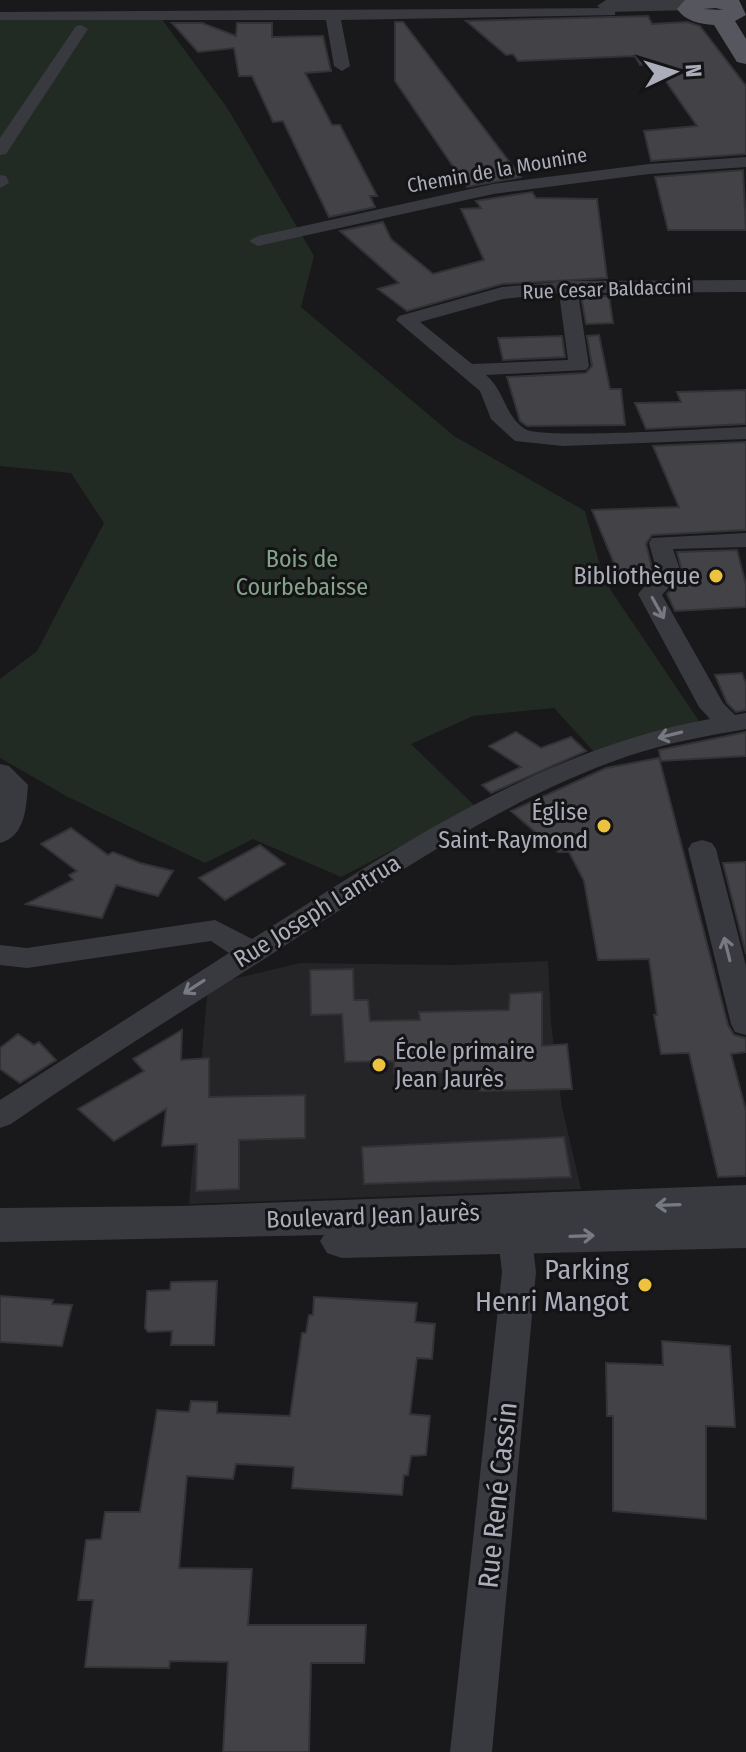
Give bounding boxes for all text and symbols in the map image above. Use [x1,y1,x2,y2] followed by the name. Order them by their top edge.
[634,32,714,112] north arrow
[680,63,707,78] text: N
[405,142,589,198] street label: Chemin de la Mounine
[522,274,692,304] street label: Rue Cesar Baldaccini
[236,545,368,601] park label: Bois de Courbebaisse
[573,562,700,590] place label: Bibliothèque
[707,567,725,585] marker: Bibliothèque
[651,596,666,620] one-way arrow
[657,729,683,744] one-way arrow
[438,797,588,854] place label: Église Saint-Raymond
[595,817,613,835] marker: Église Saint-Raymond
[229,849,405,973] street label: Rue Joseph Lantrua
[719,936,734,962] one-way arrow
[183,980,206,996] one-way arrow
[395,1036,535,1093] place label: École primaire Jean Jaurès
[370,1056,388,1074] marker: École primaire Jean Jaurès
[655,1197,682,1212] one-way arrow
[266,1198,480,1234] street label: Boulevard Jean Jaurès
[568,1229,595,1244] one-way arrow
[475,1253,630,1318] place label: Parking Henri Mangot
[636,1276,654,1294] marker: Parking Henri Mangot
[471,1400,524,1590] street label: Rue René Cassin

